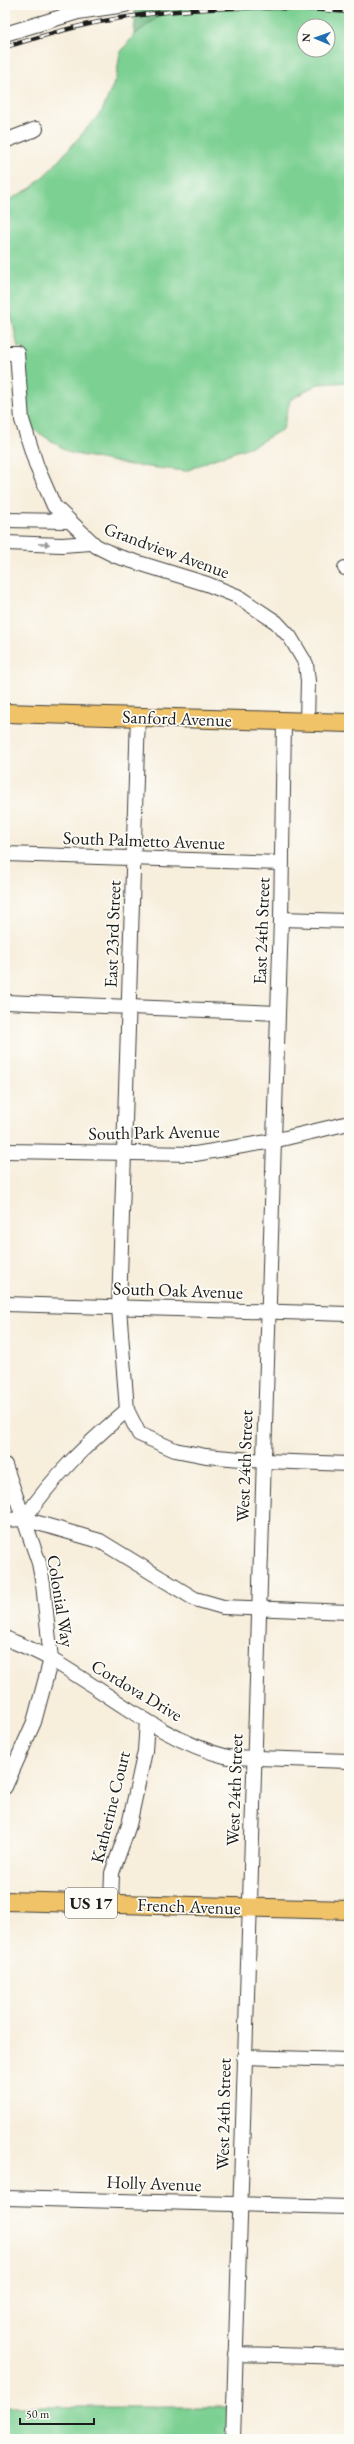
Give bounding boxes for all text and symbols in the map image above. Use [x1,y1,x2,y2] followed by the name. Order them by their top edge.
[296,18,336,58] north arrow
[299,33,313,42] text: N
[101,517,233,583] street label: Grandview Avenue
[38,541,50,548] one-way arrow
[122,705,232,731] street label: Sanford Avenue
[62,826,226,854] street label: South Palmetto Avenue
[248,877,274,985] street label: East 24th Street
[99,880,125,988] street label: East 23rd Street
[88,1119,220,1145] street label: South Park Avenue
[113,1276,243,1304] street label: South Oak Avenue
[231,1409,257,1522] street label: West 24th Street
[42,1553,80,1649] street label: Colonial Way
[87,1654,187,1726] street label: Cordova Drive
[221,1733,247,1846] street label: West 24th Street
[85,1748,135,1865] street label: Katherine Court
[65,1888,117,1918] road number: US 17
[137,1893,241,1919] street label: French Avenue
[211,2057,235,2170] street label: West 24th Street
[106,2170,202,2196] street label: Holly Avenue
[20,2400,94,2426] scale bar
[26,2406,50,2422] text: 50 m

